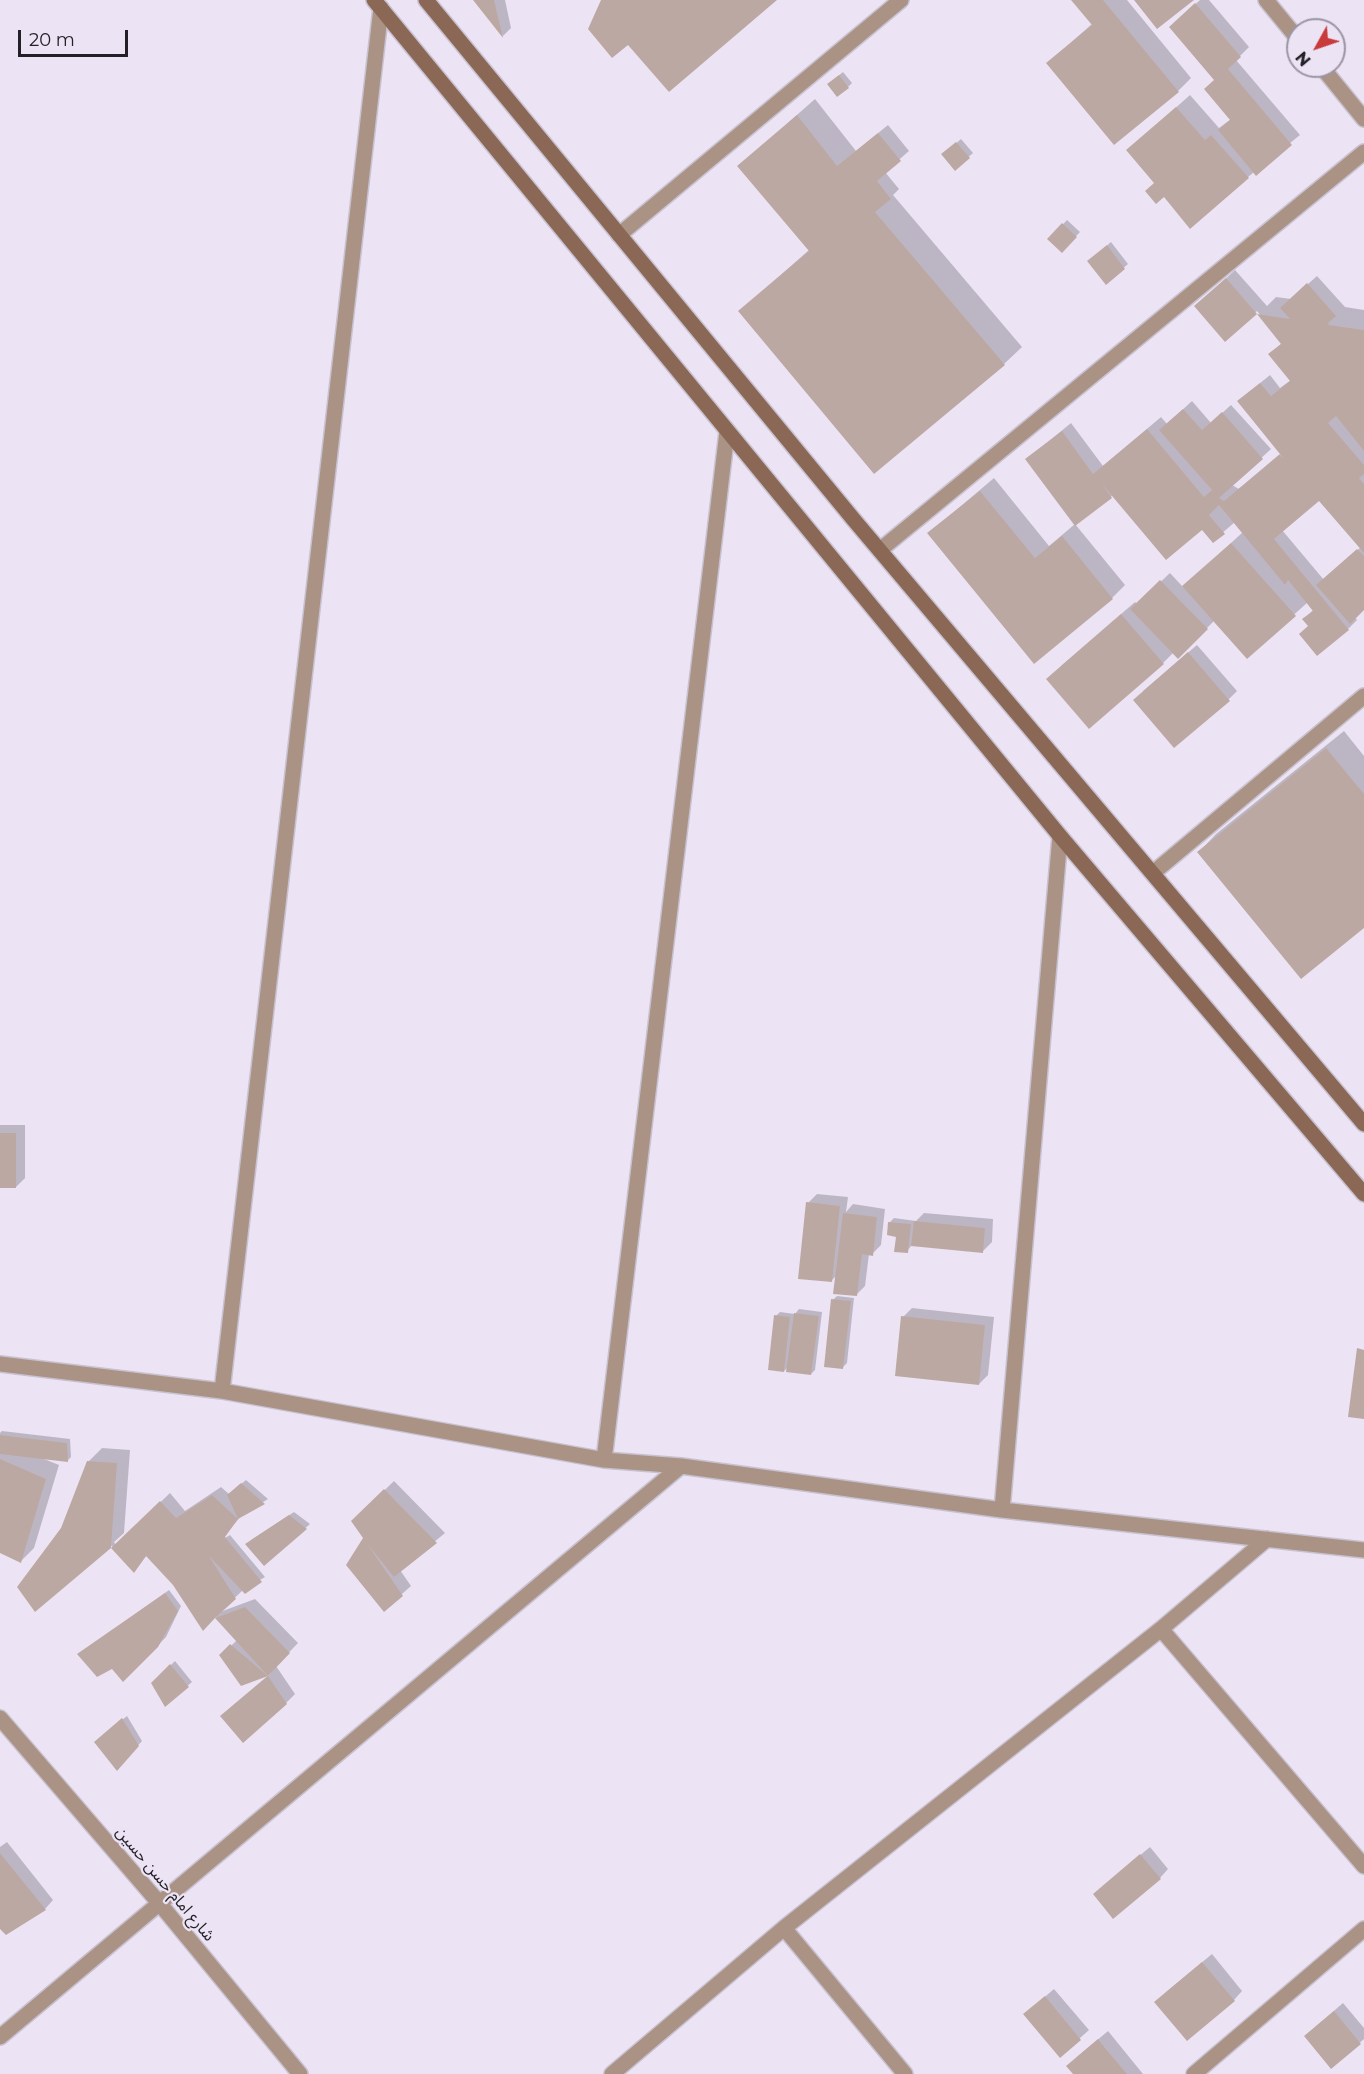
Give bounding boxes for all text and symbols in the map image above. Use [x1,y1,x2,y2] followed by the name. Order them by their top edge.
[21,18,130,56] scale bar
[1286,18,1346,78] north arrow
[29,29,75,51] text: 20 m
[1292,48,1315,70] text: N
[111,1823,219,1945] street label: شارع امام حسن حسين

